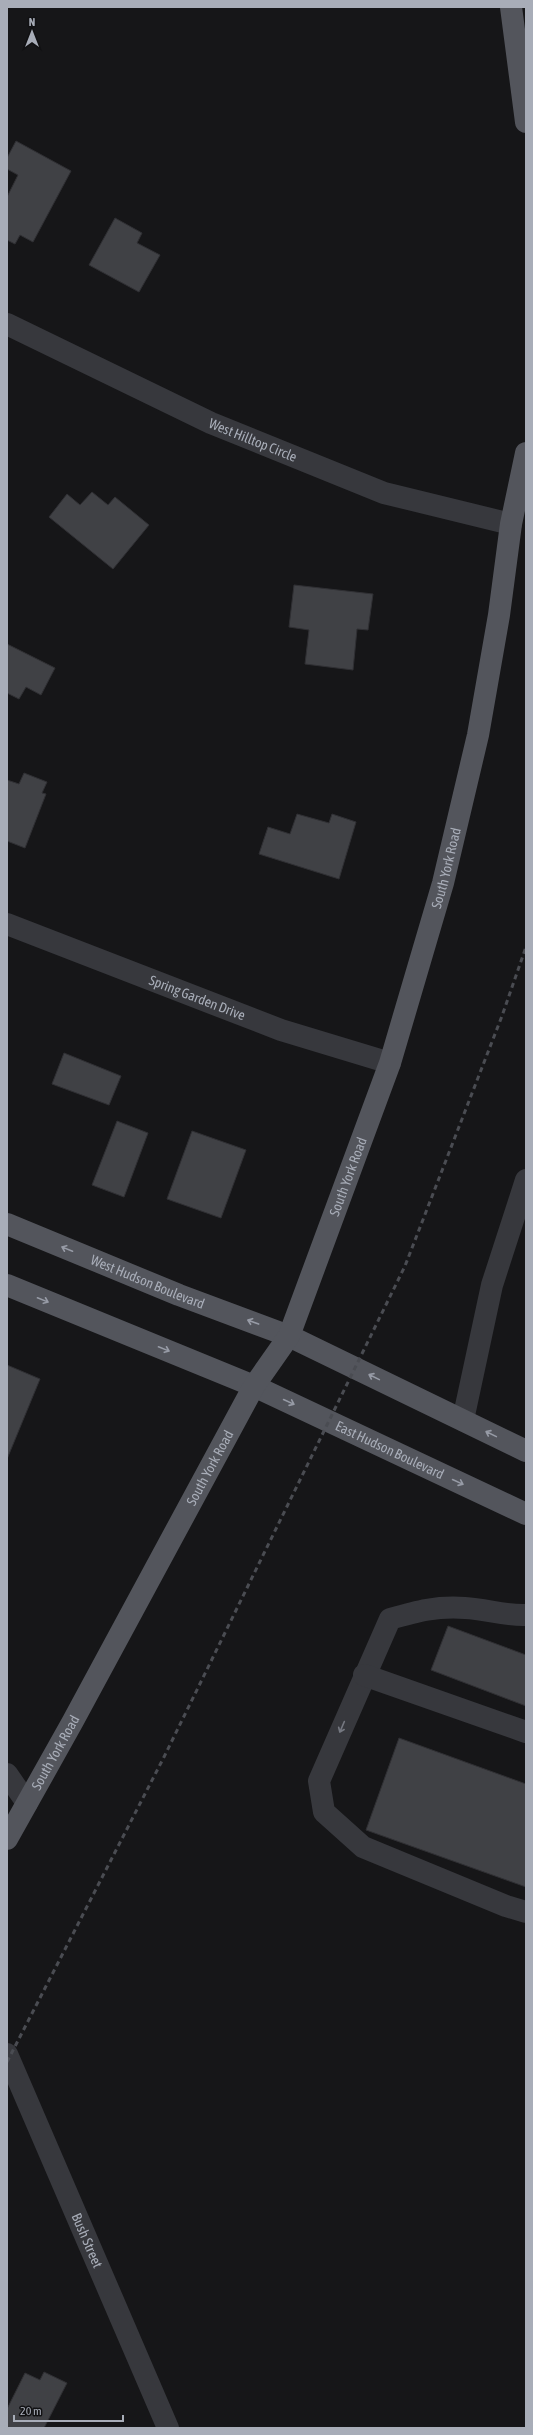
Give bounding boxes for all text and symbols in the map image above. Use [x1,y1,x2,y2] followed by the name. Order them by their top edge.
[12,12,52,52] north arrow
[29,16,35,28] text: N
[207,415,299,465] street label: West Hilltop Circle
[428,826,464,910] street label: South York Road
[147,972,248,1023] street label: Spring Garden Drive
[326,1135,370,1218] street label: South York Road
[61,1245,73,1252] one-way arrow
[88,1251,207,1312] street label: West Hudson Boulevard
[37,1297,49,1304] one-way arrow
[247,1318,259,1326] one-way arrow
[157,1345,169,1353] one-way arrow
[368,1373,380,1380] one-way arrow
[283,1399,295,1406] one-way arrow
[333,1418,447,1482] street label: East Hudson Boulevard
[183,1427,237,1508] street label: South York Road
[485,1430,497,1437] one-way arrow
[451,1479,463,1486] one-way arrow
[28,1713,83,1793] street label: South York Road
[337,1721,345,1733] one-way arrow
[68,2211,106,2270] street label: Bush Street
[14,2397,123,2423] scale bar
[20,2404,42,2418] text: 20 m

